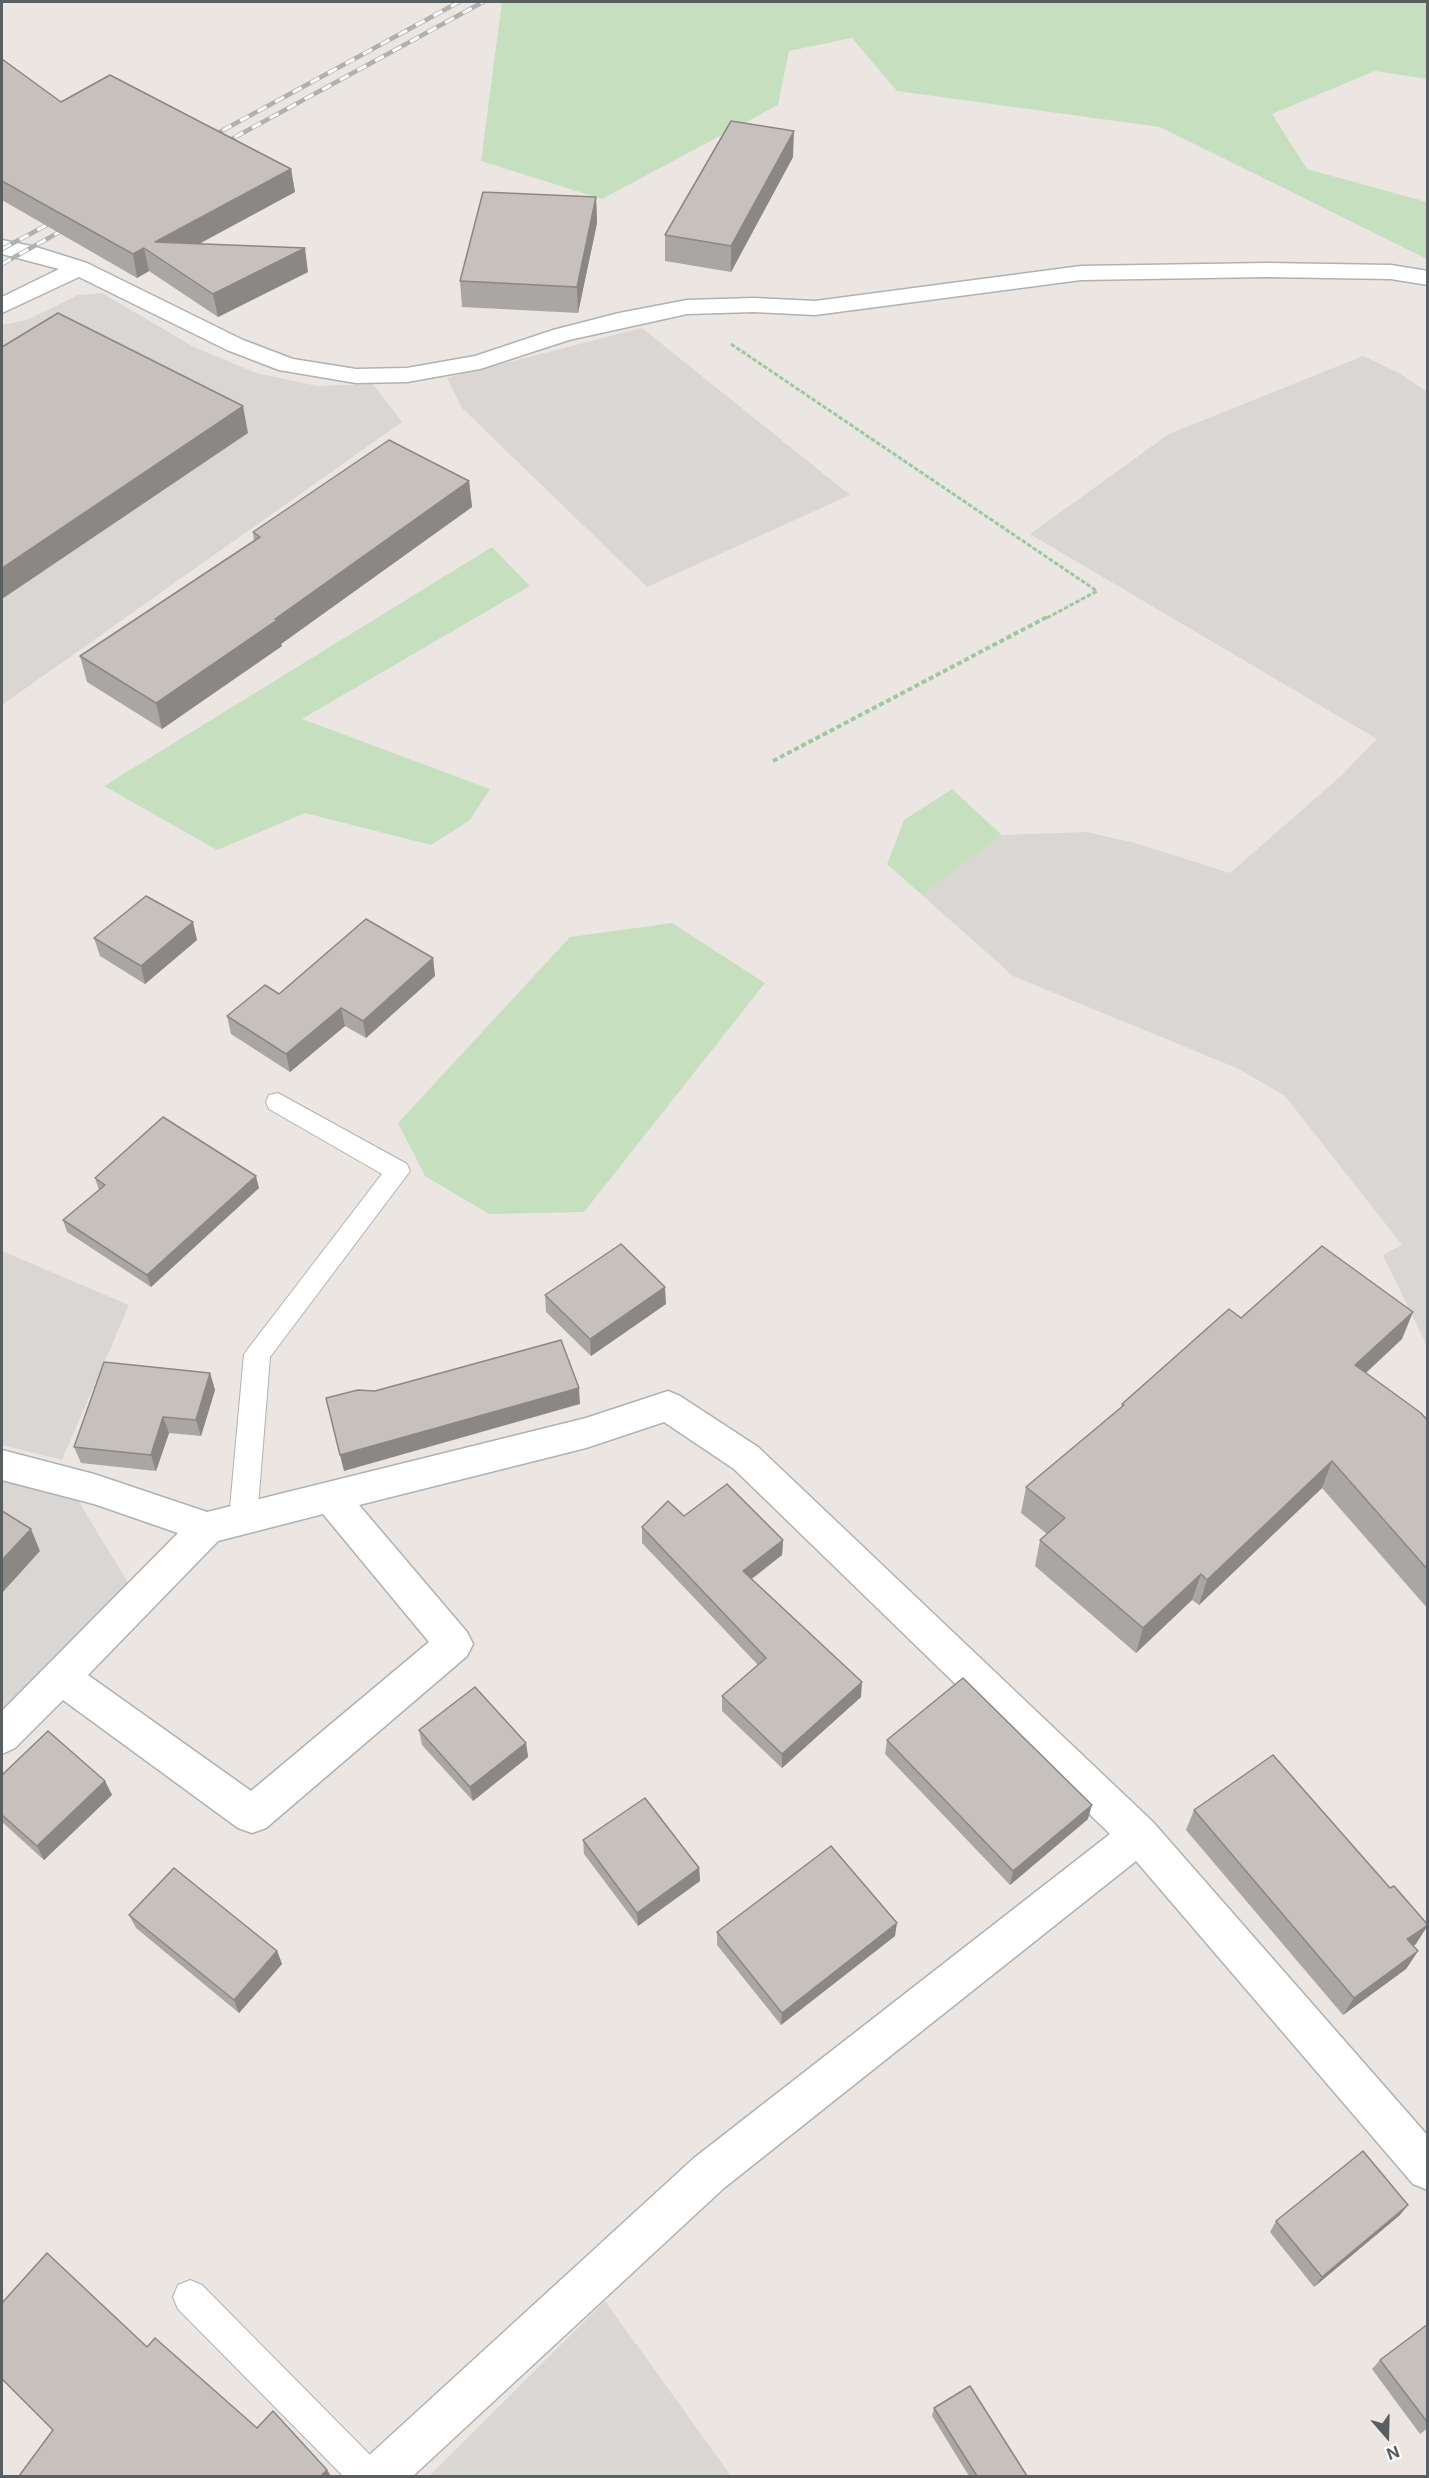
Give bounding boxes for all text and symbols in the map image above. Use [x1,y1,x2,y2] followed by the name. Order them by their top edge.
[1357,2406,1417,2466] north arrow
[1384,2441,1402,2464] text: N

